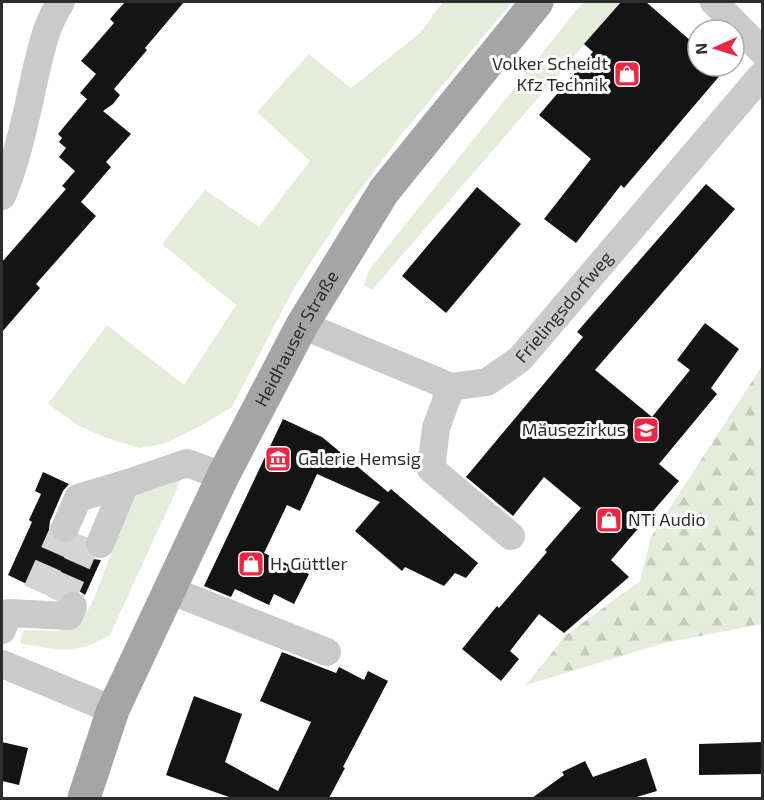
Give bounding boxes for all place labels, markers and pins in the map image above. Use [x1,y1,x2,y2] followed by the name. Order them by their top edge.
[492,52,608,95] place label: Volker Scheidt Kfz Technik
[612,59,642,89] shop icon: Volker Scheidt Kfz Technik
[631,415,661,445] school or university icon: Mäusezirkus
[522,418,626,440] place label: Mäusezirkus
[263,444,293,474] museum icon: Galerie Hemsig
[298,447,421,469] place label: Galerie Hemsig
[594,505,624,535] shop icon: NTi Audio
[628,508,706,530] place label: NTi Audio
[236,549,266,579] shop icon: H. Güttler
[270,552,348,574] place label: H. Güttler

